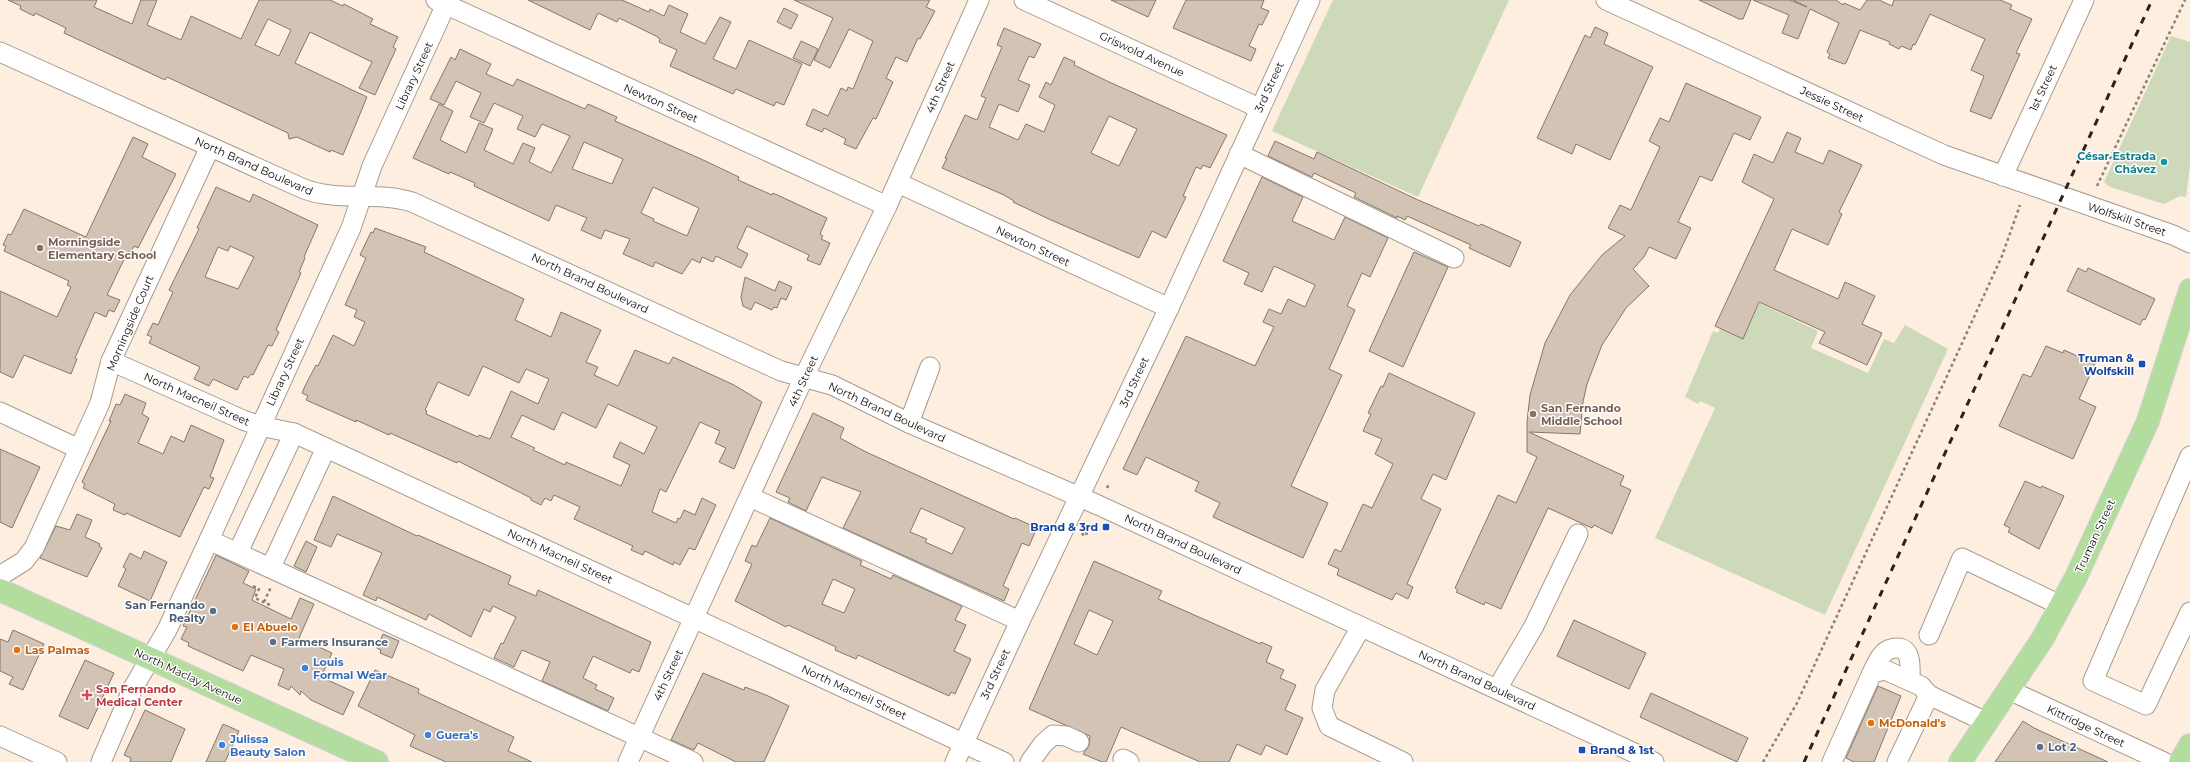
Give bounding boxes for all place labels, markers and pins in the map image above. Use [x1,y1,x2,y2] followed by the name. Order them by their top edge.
[2077,149,2156,176] place label: César Estrada Chávez
[2159,157,2169,167] marker: César Estrada Chávez
[48,235,156,262] place label: Morningside Elementary School
[35,243,45,253] marker: Morningside Elementary School
[2078,351,2134,378] place label: Truman & Wolfskill
[2137,359,2147,369] marker: Truman & Wolfskill
[1541,401,1622,428] place label: San Fernando Middle School
[1528,409,1538,419] marker: San Fernando Middle School
[1030,520,1098,534] place label: Brand & 3rd
[1101,522,1111,532] marker: Brand & 3rd
[125,598,205,625] place label: San Fernando Realty
[208,606,218,616] marker: San Fernando Realty
[243,620,298,634] place label: El Abuelo
[230,622,240,632] marker: El Abuelo
[281,635,388,649] place label: Farmers Insurance
[268,637,278,647] marker: Farmers Insurance
[25,643,90,657] place label: Las Palmas
[12,645,22,655] marker: Las Palmas
[313,655,387,682] place label: Louis Formal Wear
[300,663,310,673] marker: Louis Formal Wear
[96,682,183,709] place label: San Fernando Medical Center
[81,689,93,701] marker: San Fernando Medical Center
[1879,716,1946,730] place label: McDonald's
[1866,718,1876,728] marker: McDonald's
[436,728,479,742] place label: Guera's
[423,730,433,740] marker: Guera's
[229,732,306,759] place label: Julissa Beauty Salon
[217,740,227,750] marker: Julissa Beauty Salon
[2048,740,2077,754] place label: Lot 2
[2035,742,2045,752] marker: Lot 2
[1590,743,1654,757] place label: Brand & 1st
[1577,745,1587,755] marker: Brand & 1st

